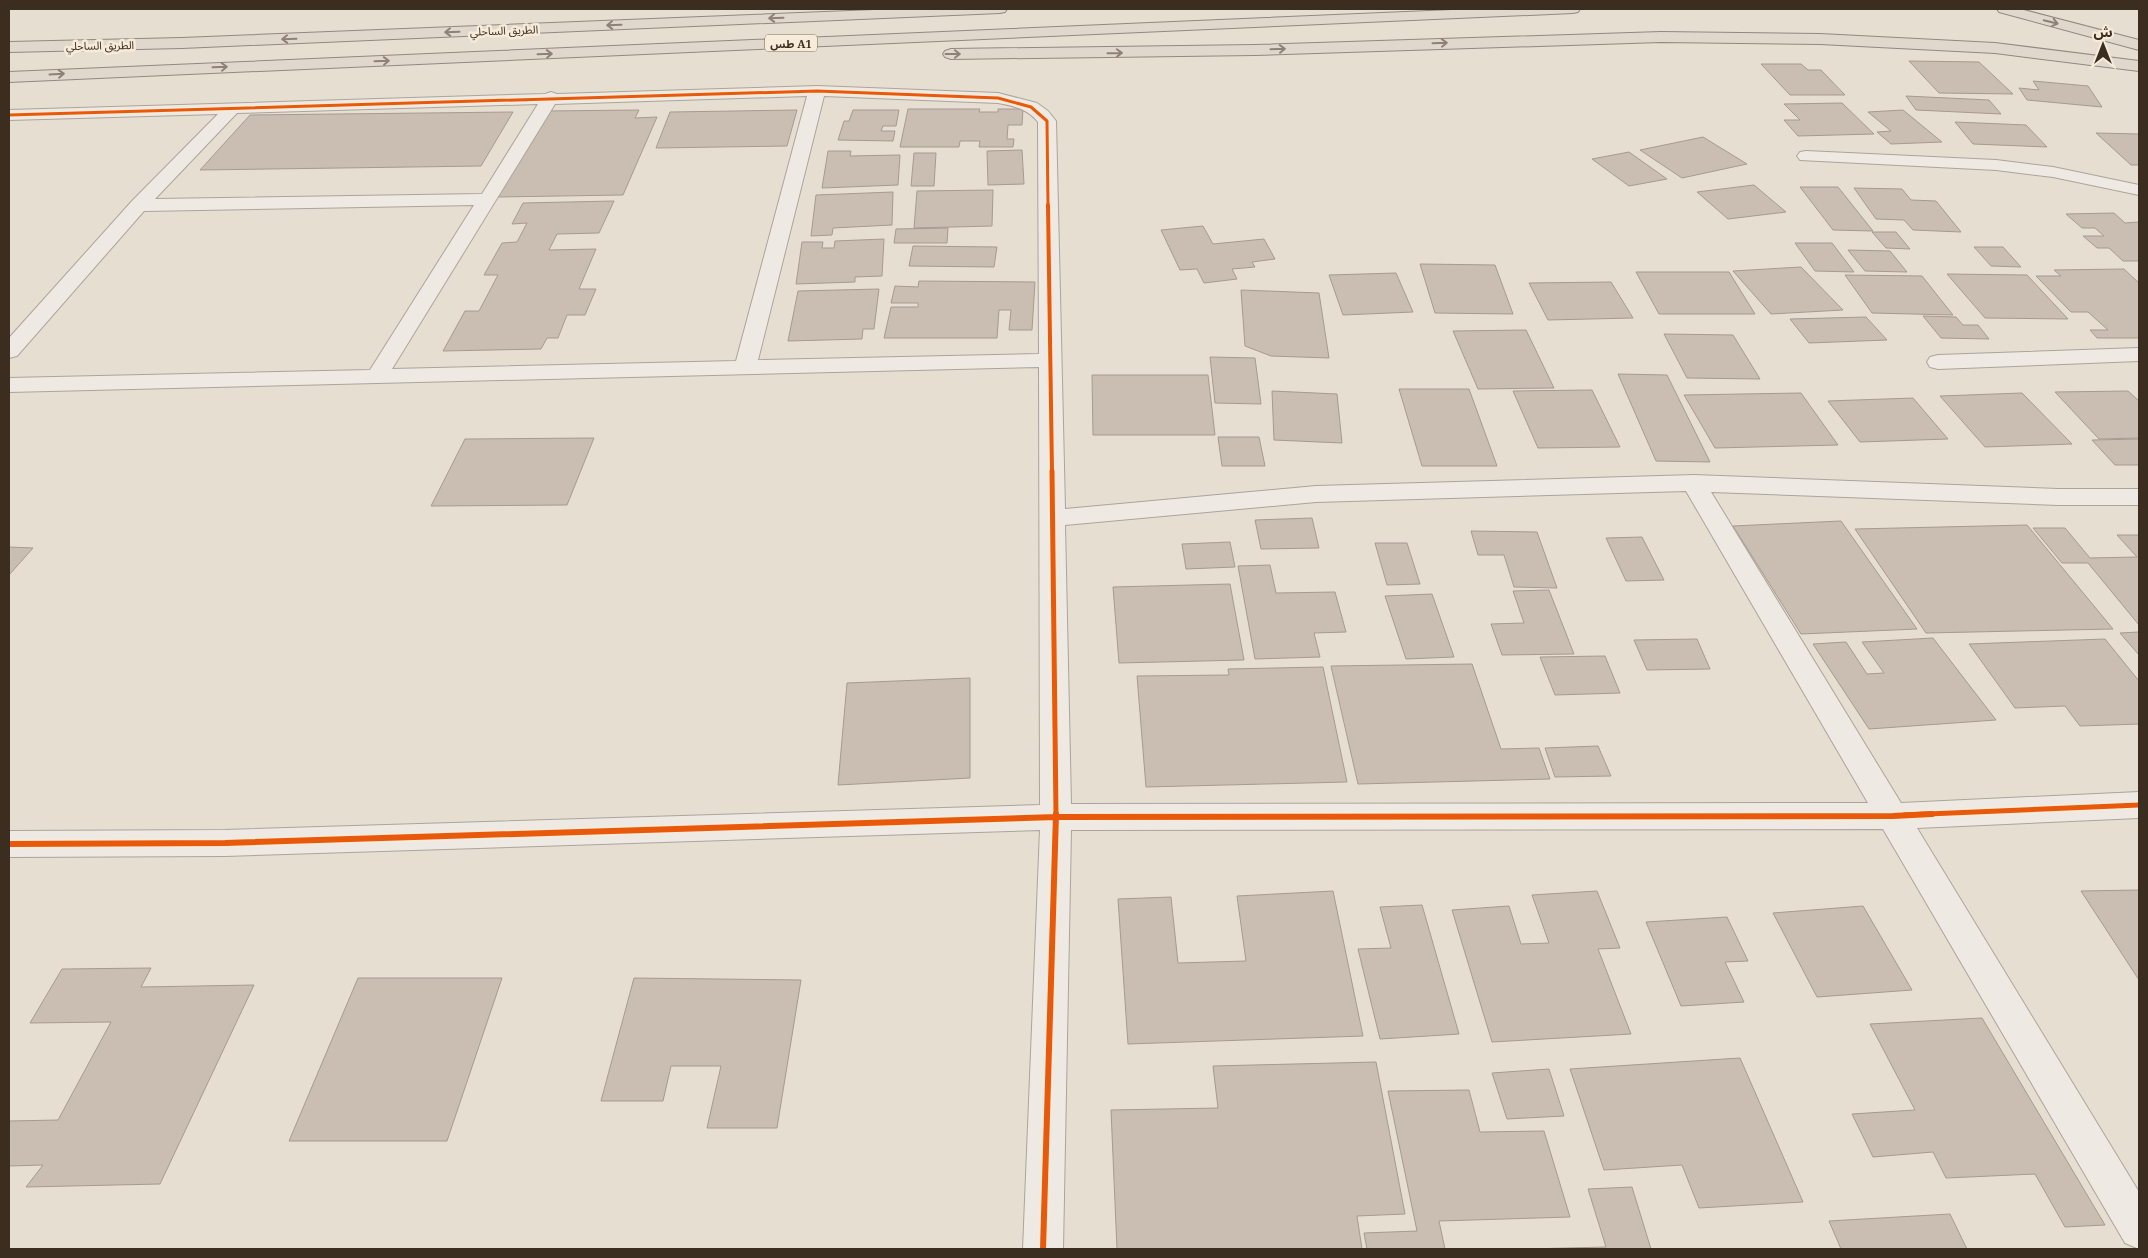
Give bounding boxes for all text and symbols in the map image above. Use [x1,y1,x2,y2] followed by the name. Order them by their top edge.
[769,14,785,23] one-way arrow
[2042,18,2058,28] one-way arrow
[606,20,622,30] one-way arrow
[2078,20,2128,70] north arrow
[470,21,538,41] street label: الطريق الساحلي
[2093,22,2113,41] text: ش
[444,27,460,37] one-way arrow
[282,34,298,43] one-way arrow
[765,34,817,52] road number: طس A1
[66,37,134,56] street label: الطريق الساحلي
[1432,39,1448,48] one-way arrow
[1270,44,1286,53] one-way arrow
[1107,48,1123,57] one-way arrow
[536,49,552,58] one-way arrow
[944,49,961,59] one-way arrow
[374,56,390,65] one-way arrow
[212,63,228,72] one-way arrow
[49,70,65,79] one-way arrow

